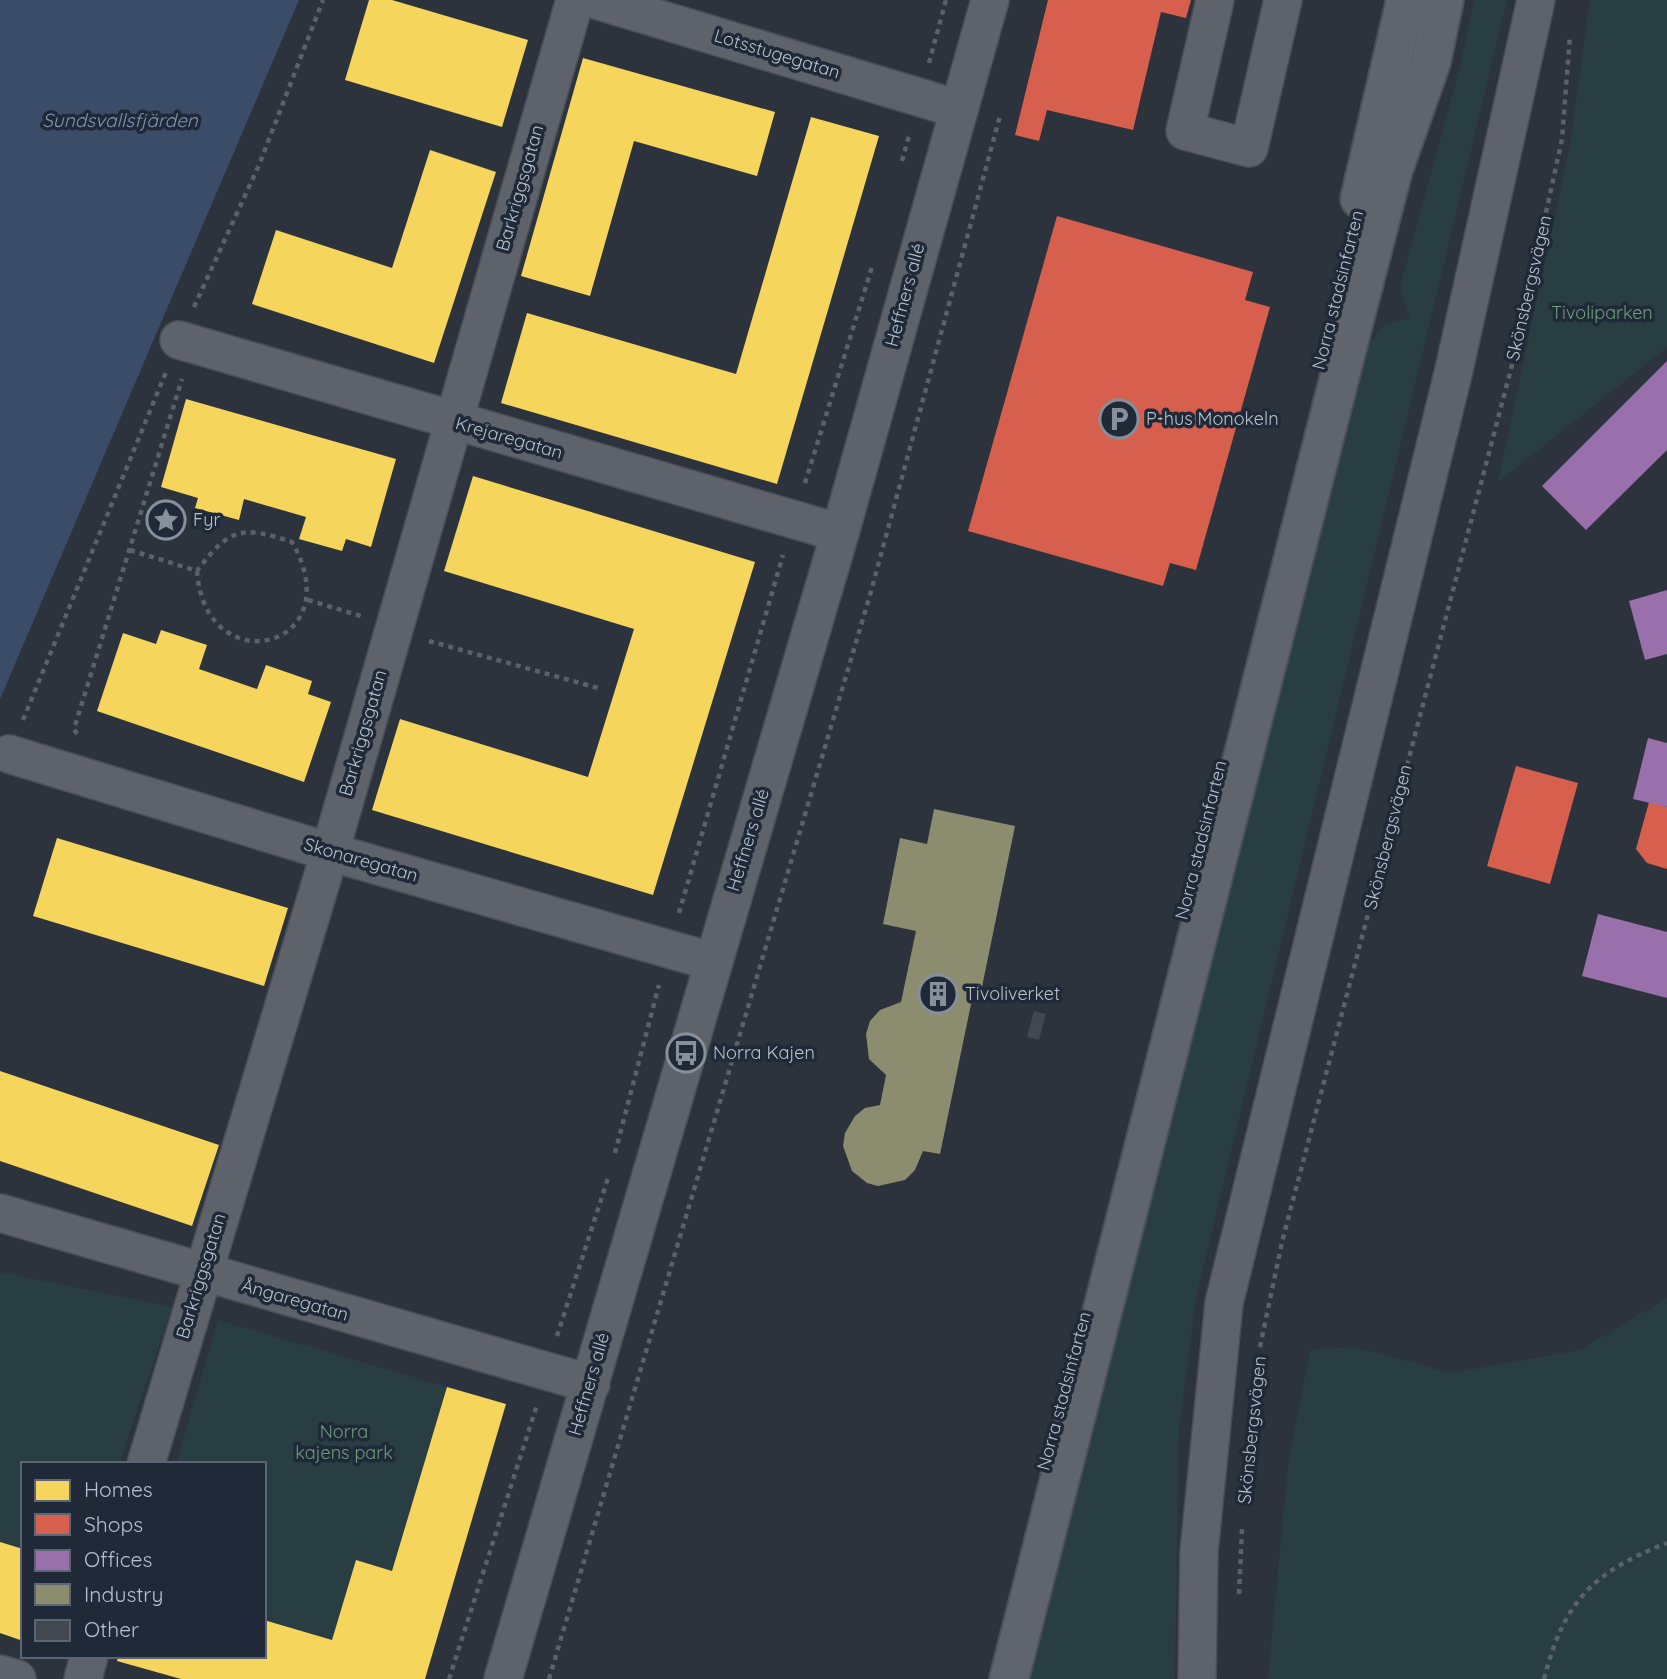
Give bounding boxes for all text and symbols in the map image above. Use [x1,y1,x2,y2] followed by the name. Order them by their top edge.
[711,23,843,84] street label: Lotsstugegatan
[42,108,199,132] water label: Sundsvallsfjärden
[491,122,549,254] street label: Barkriggsgatan
[1307,208,1368,372] street label: Norra stadsinfarten
[1501,213,1556,363] street label: Skönsbergsvägen
[880,241,929,349] street label: Heffners allé
[1551,301,1653,324] park label: Tivoliparken
[1098,398,1140,440] parking icon: P-hus Monokeln
[1146,407,1279,430] place label: P-hus Monokeln
[453,411,565,464] street label: Krejaregatan
[145,499,187,541] place icon: Fyr
[193,508,220,531] place label: Fyr
[334,667,392,799] street label: Barkriggsgatan
[1170,758,1231,922] street label: Norra stadsinfarten
[1358,762,1417,912] street label: Skönsbergsvägen
[721,786,774,894] street label: Heffners allé
[301,832,421,887] street label: Skonaregatan
[917,973,959,1015] building icon: Tivoliverket
[965,982,1060,1005] place label: Tivoliverket
[665,1032,707,1074] bus stop icon: Norra Kajen
[713,1041,815,1064] place label: Norra Kajen
[170,1210,231,1341] street label: Barkriggsgatan
[239,1273,351,1326] street label: Ångaregatan
[1031,1309,1096,1473] street label: Norra stadsinfarten
[563,1330,614,1438] street label: Heffners allé
[1232,1355,1271,1505] street label: Skönsbergsvägen
[295,1420,393,1464] park label: Norra kajens park
[21,1462,266,1658] legend
[84,1476,153,1502] text: Homes
[84,1511,143,1537] text: Shops
[84,1546,152,1572] text: Offices
[84,1581,163,1607] text: Industry
[84,1616,139,1642] text: Other

